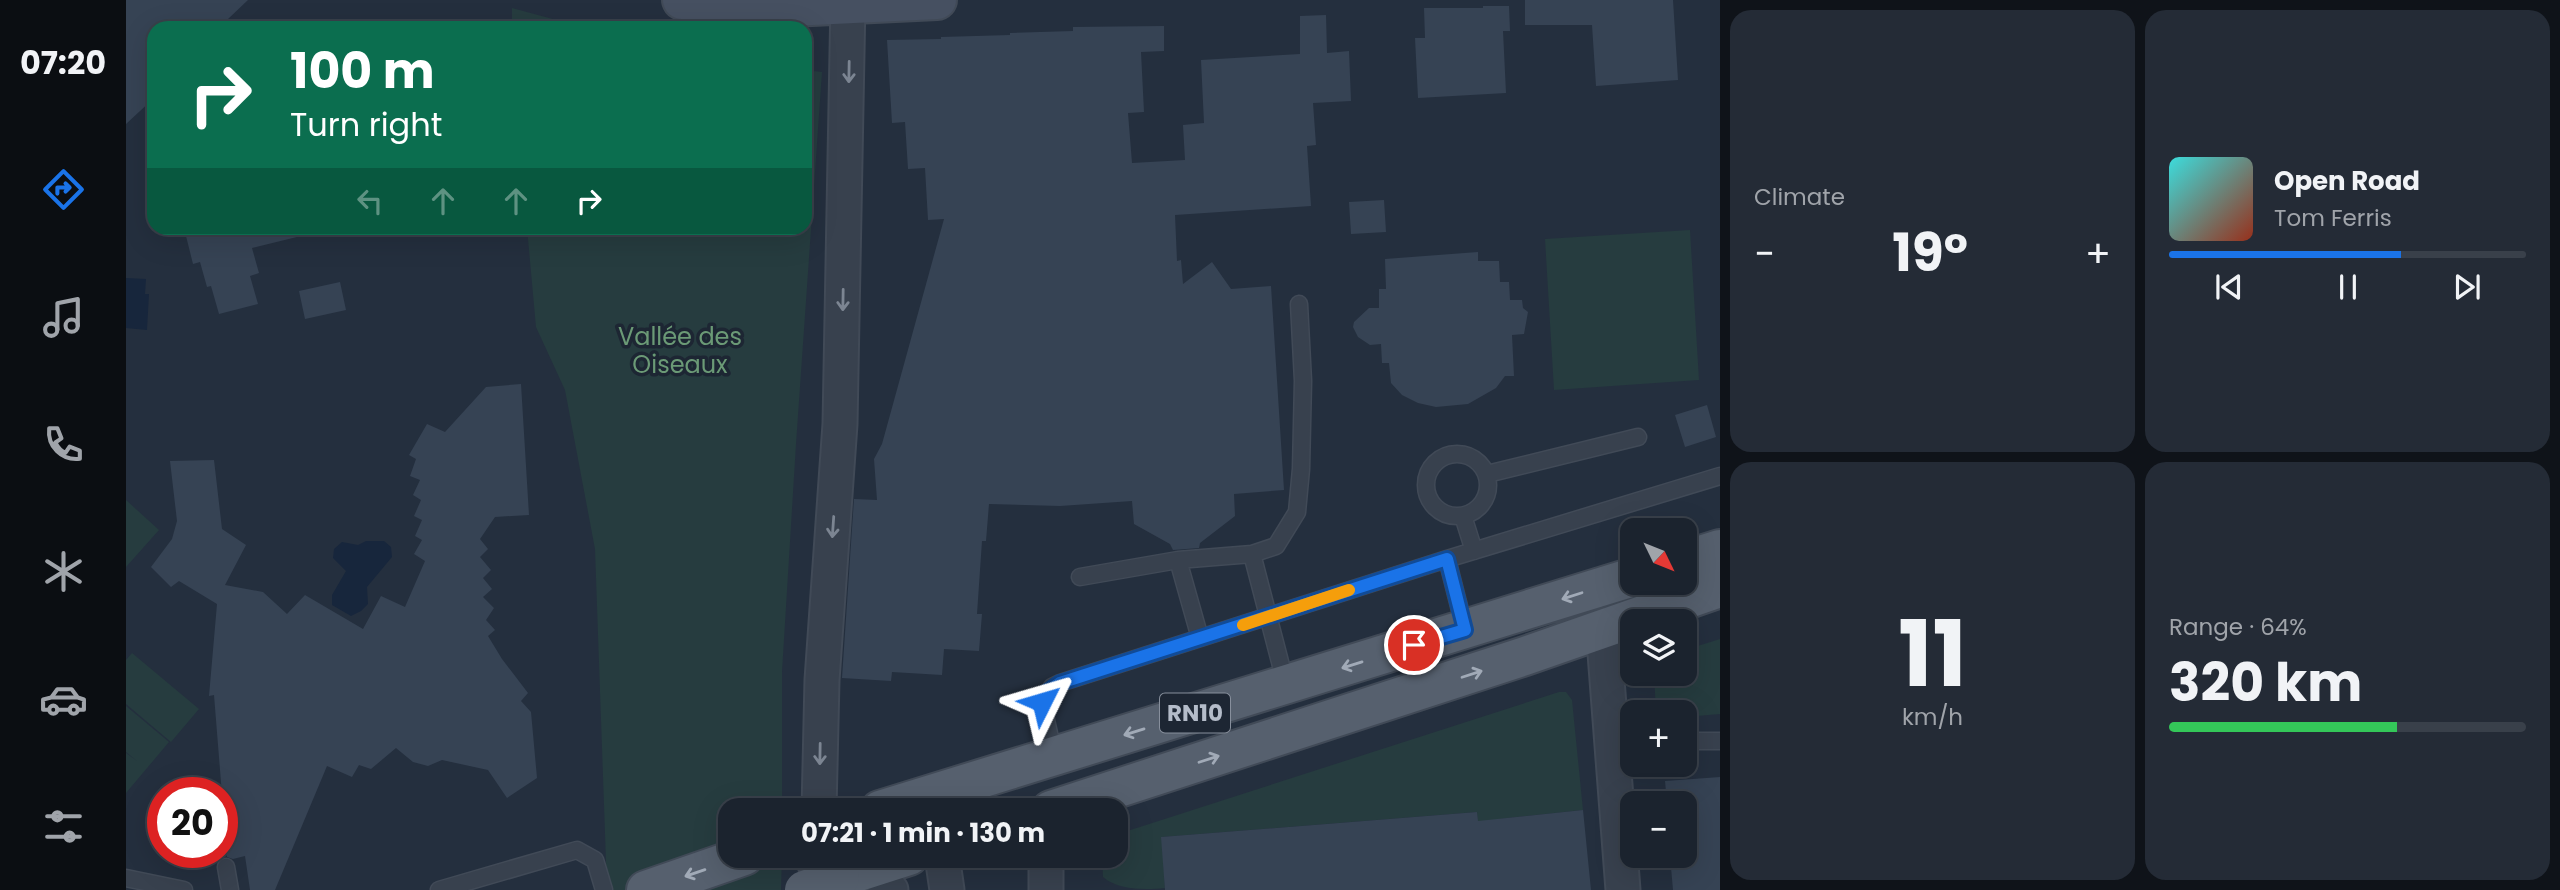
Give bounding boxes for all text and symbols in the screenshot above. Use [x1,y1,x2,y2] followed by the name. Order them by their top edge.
[290,37,435,105] text: 100 m
[20,40,106,85] text: 07:20
[175,49,266,140] icon: right
[842,60,855,83] one-way arrow
[290,102,442,147] text: Turn right
[2274,163,2420,199] text: Open Road
[39,165,88,214] icon: directions
[1754,181,1845,213] text: Climate
[351,182,389,220] icon: left
[424,182,462,220] icon: ahead
[497,182,535,220] icon: ahead
[570,182,608,220] icon: right
[2274,202,2392,234] text: Tom Ferris
[1892,216,1968,289] text: 19°
[1754,227,1775,280] text: −
[2085,227,2111,280] text: +
[2210,268,2248,306] icon: previous
[2329,268,2367,306] icon: pause
[2448,268,2486,306] icon: next
[837,288,850,311] one-way arrow
[39,293,88,342] icon: music
[618,320,742,381] park label: Vallée des Oiseaux
[39,420,88,469] icon: phone
[826,515,839,538] one-way arrow
[1620,518,1698,595] north arrow
[1620,518,1697,868] map controls
[39,547,88,596] icon: climate
[1898,590,1967,718] text: 11
[1561,591,1583,604] one-way arrow
[1620,609,1697,686] button: layers
[2169,611,2307,643] text: Range · 64%
[1384,615,1444,675] pin
[1395,626,1433,664] icon: arrive
[2169,646,2362,719] text: 320 km
[1341,659,1363,672] one-way arrow
[1005,665,1079,739] position arrow
[1461,666,1483,679] one-way arrow
[39,675,88,724] icon: car
[1160,694,1230,733] road number: RN10
[1620,700,1697,777] button: +
[1902,701,1963,733] text: km/h
[1123,726,1145,739] one-way arrow
[813,742,827,765] one-way arrow
[1198,752,1220,764] one-way arrow
[147,777,238,868] speed limit sign: 20
[1620,791,1697,868] button: −
[39,802,88,851] icon: filters
[801,815,1045,851] text: 07:21 · 1 min · 130 m
[684,868,706,880] one-way arrow

